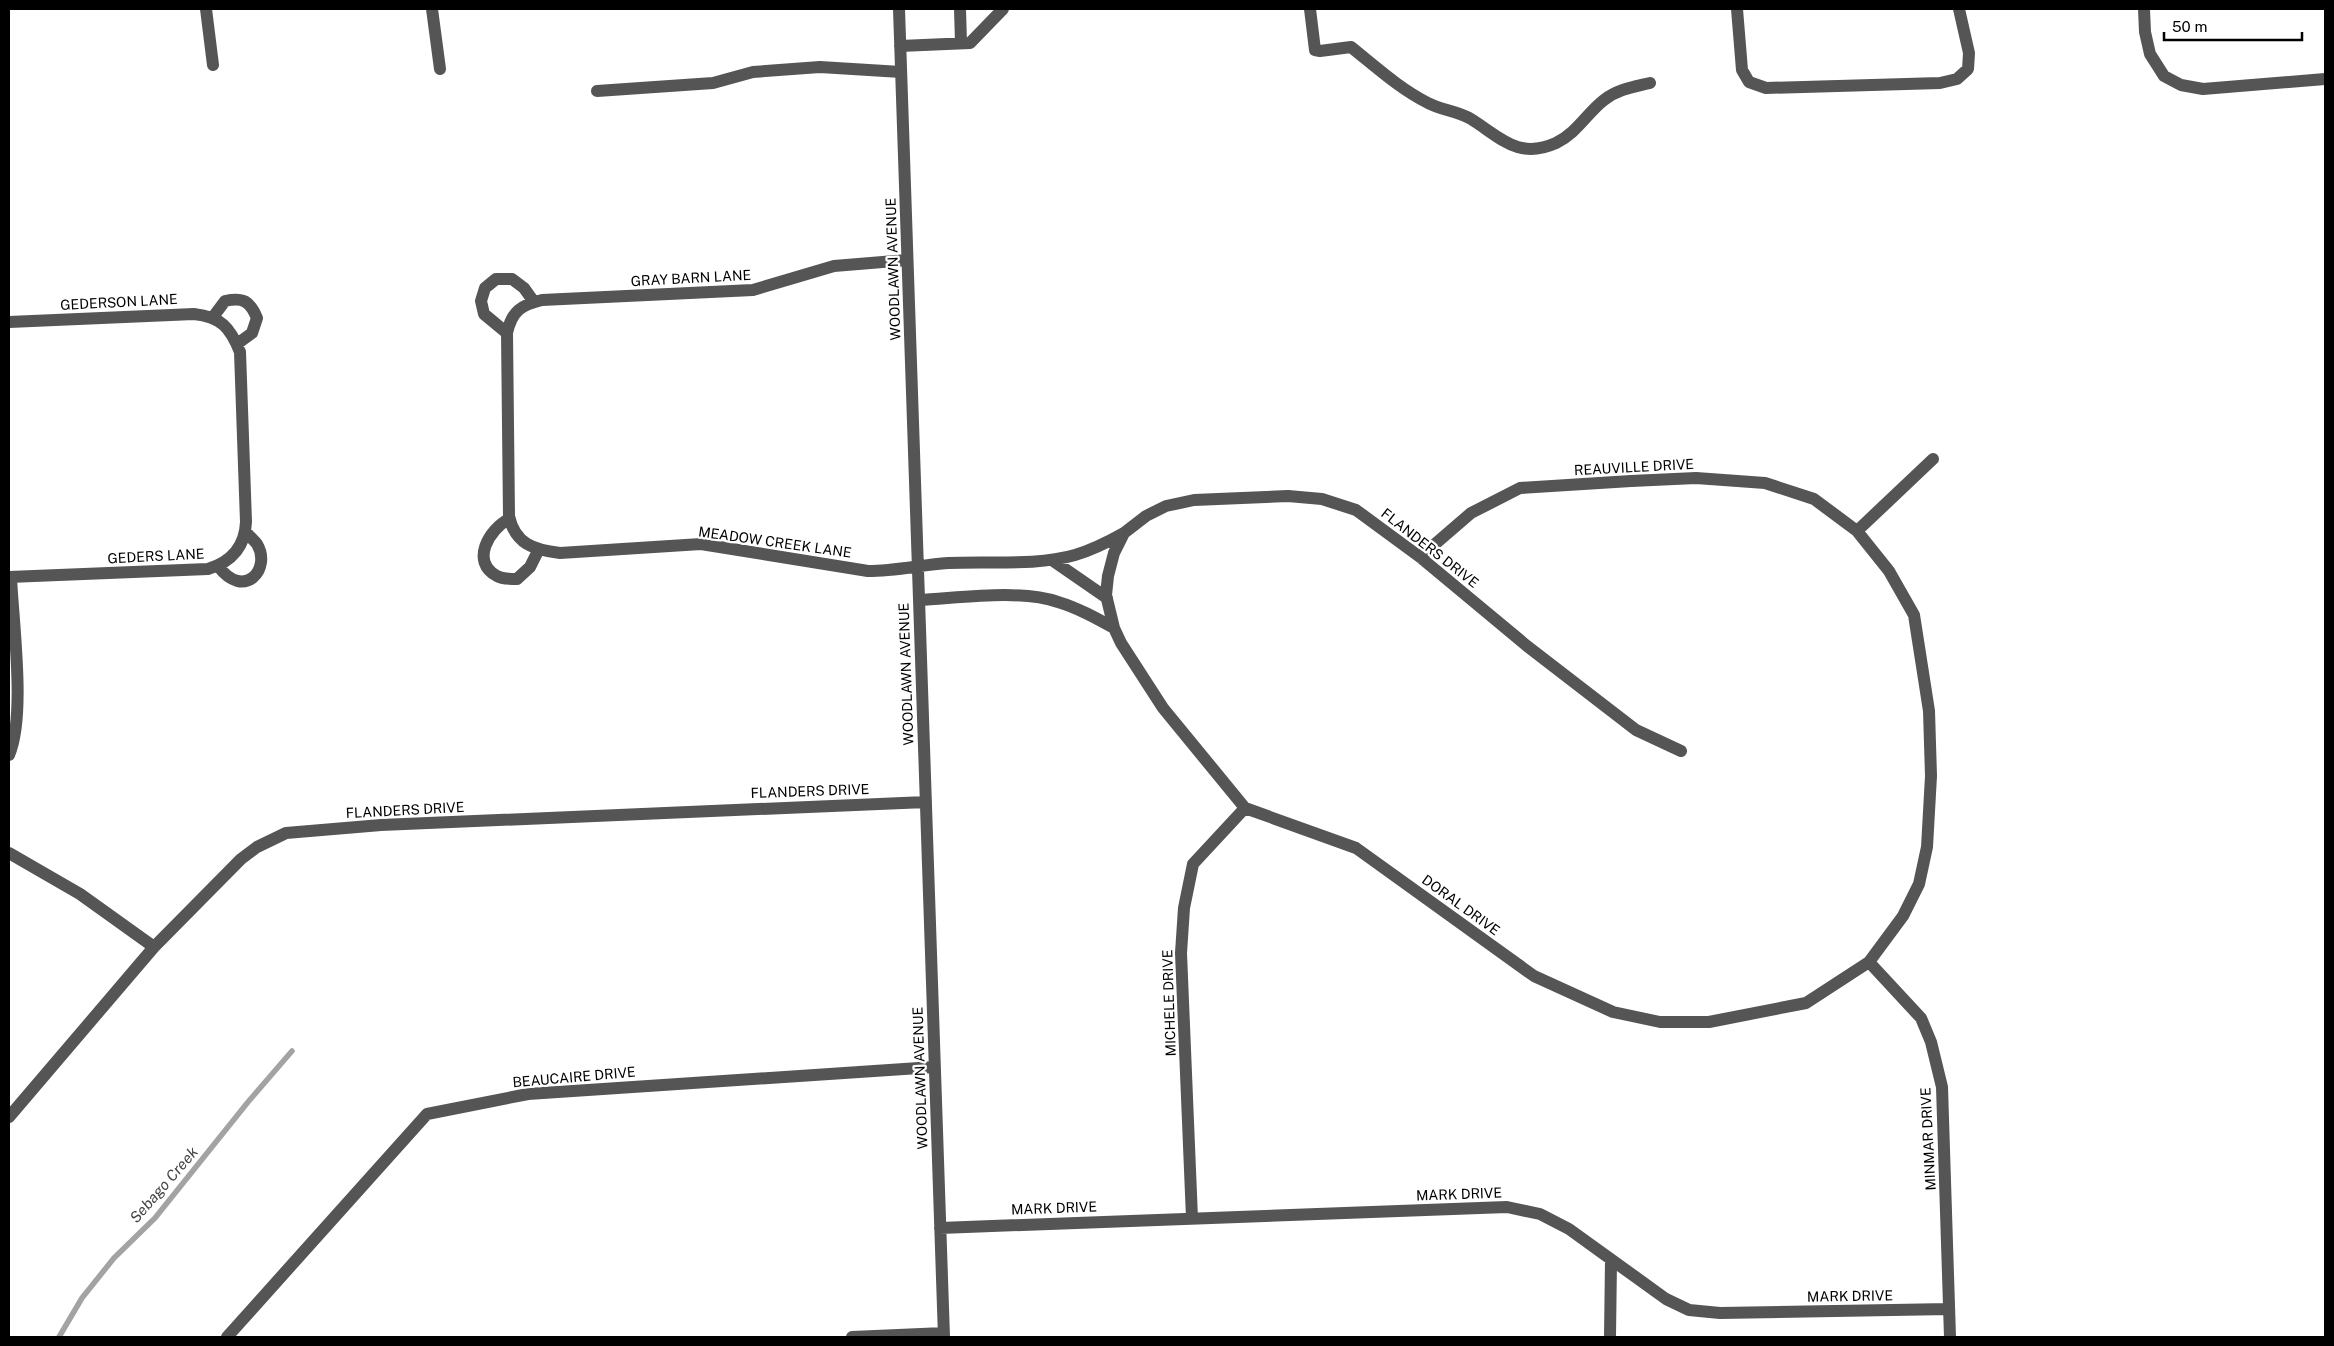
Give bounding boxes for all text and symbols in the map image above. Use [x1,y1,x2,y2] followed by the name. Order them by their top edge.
[2164,10,2302,42] scale bar
[2172,18,2207,35] text: 50 m
[883,197,903,341] street label: WOODLAWN AVENUE
[630,267,752,289] street label: GRAY BARN LANE
[60,291,178,313] street label: GEDERSON LANE
[1574,456,1694,478] street label: REAUVILLE DRIVE
[1378,505,1482,591] street label: FLANDERS DRIVE
[697,523,853,561] street label: MEADOW CREEK LANE
[107,545,205,567] street label: GEDERS LANE
[896,602,916,746] street label: WOODLAWN AVENUE
[750,781,870,801] street label: FLANDERS DRIVE
[345,799,465,821] street label: FLANDERS DRIVE
[1419,871,1503,939] street label: DORAL DRIVE
[1159,949,1179,1057] street label: MICHELE DRIVE
[910,1006,930,1150] street label: WOODLAWN AVENUE
[512,1064,636,1090] street label: BEAUCAIRE DRIVE
[1917,1087,1939,1191] street label: MINMAR DRIVE
[126,1143,202,1226] water label: Sebago Creek
[1416,1185,1502,1203] street label: MARK DRIVE
[1011,1199,1097,1217] street label: MARK DRIVE
[1807,1287,1893,1305] street label: MARK DRIVE

